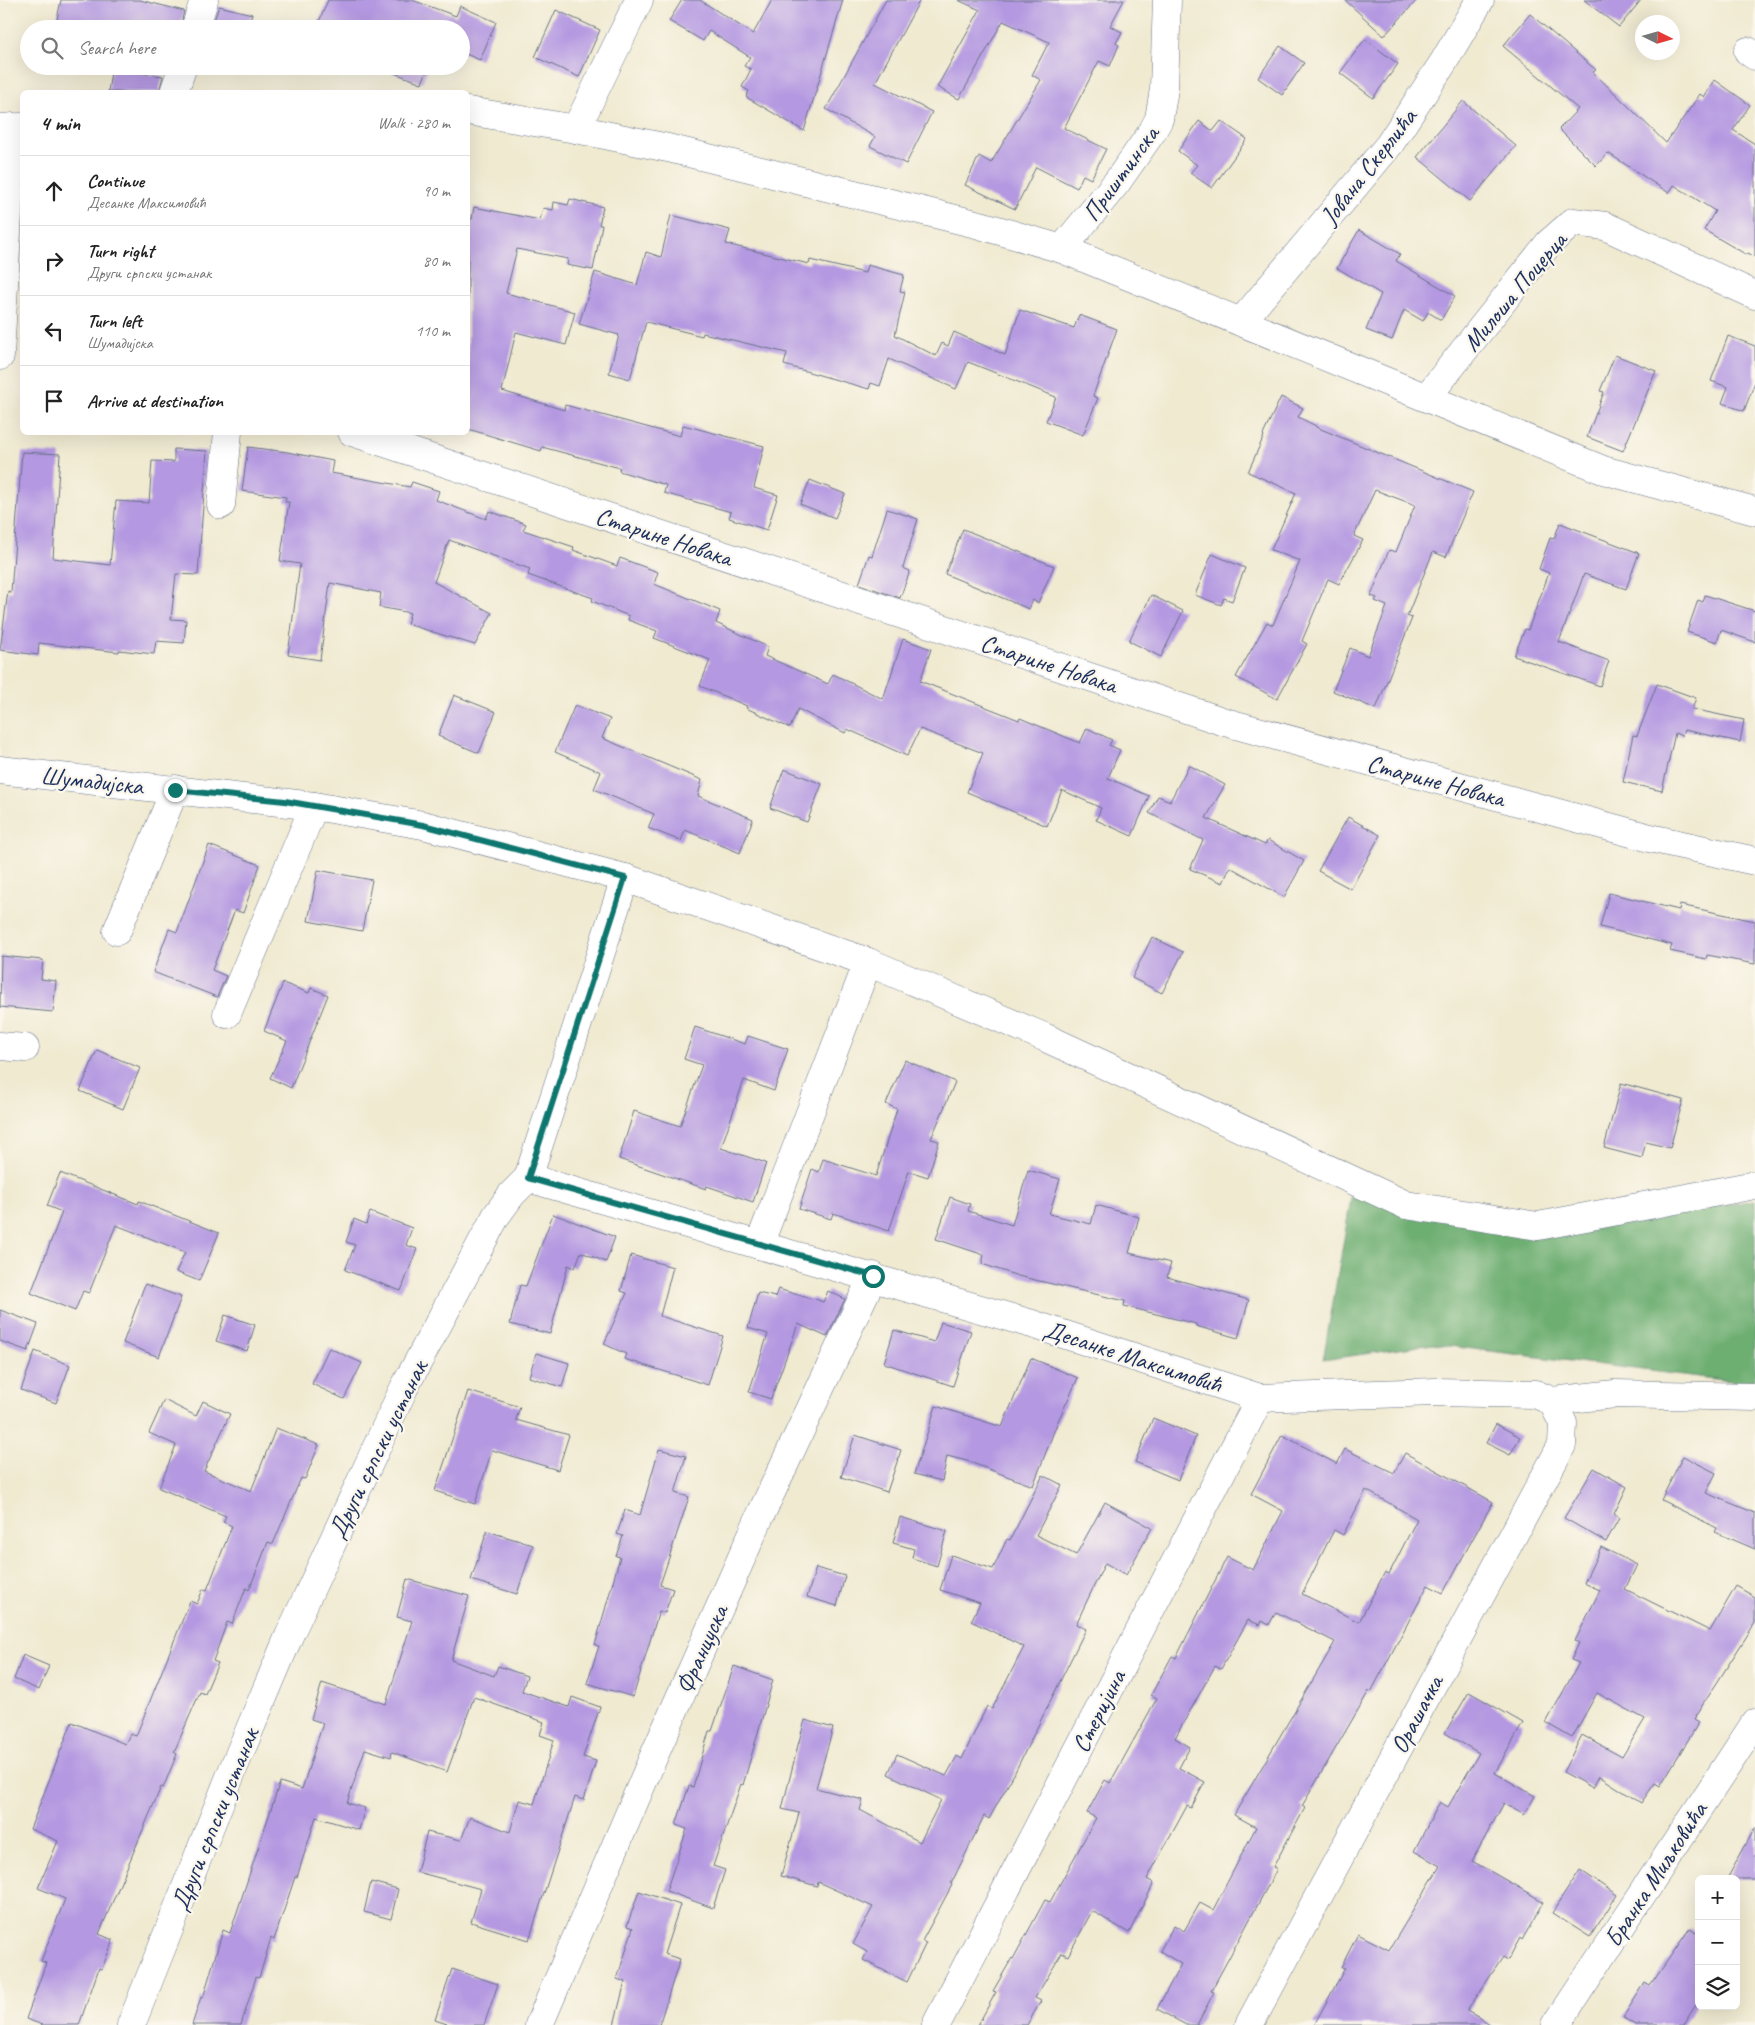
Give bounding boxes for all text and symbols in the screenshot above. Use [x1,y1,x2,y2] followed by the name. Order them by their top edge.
[1635,15,1680,60] north arrow
[20,20,470,75] search box
[38,34,66,62] icon: search
[78,36,155,60] text: Search here
[1313,100,1425,232] street label: Јована Скерлића
[40,110,80,136] text: 4 min
[378,113,450,133] text: Walk · 280 m
[1075,117,1168,228] street label: Приштинска
[87,169,144,193] text: Continue
[40,177,68,205] icon: ahead
[423,181,450,201] text: 90 m
[87,193,205,213] text: Десанке Максимовић
[1456,223,1576,358] street label: Милоша Поцерца
[87,239,154,263] text: Turn right
[40,247,68,275] icon: right
[423,251,450,271] text: 80 m
[87,263,211,283] text: Други српски устанак
[87,309,142,333] text: Turn left
[40,317,68,345] icon: left
[416,321,450,341] text: 110 m
[87,333,153,353] text: Шумадијска
[40,387,68,415] icon: arrive
[87,389,223,413] text: Arrive at destination
[592,500,738,575] street label: Старине Новака
[977,627,1123,702] street label: Старине Новака
[1363,747,1511,815] street label: Старине Новака
[39,760,147,802] street label: Шумадијска
[164,779,187,802] route end
[862,1265,885,1288] route start
[1040,1313,1227,1401] street label: Десанке Максимовић
[321,1353,436,1544] street label: Други српски устанак
[668,1598,737,1699] street label: Француска
[1065,1663,1134,1758] street label: Стеријина
[1383,1667,1452,1759] street label: Орашачка
[164,1722,267,1915] street label: Други српски устанак
[1597,1794,1716,1953] street label: Бранка Миљковића
[1695,1875,1740,2010] map controls
[1695,1875,1740,1920] button: +
[1695,1920,1740,1965] button: −
[1695,1965,1740,2010] button: layers

